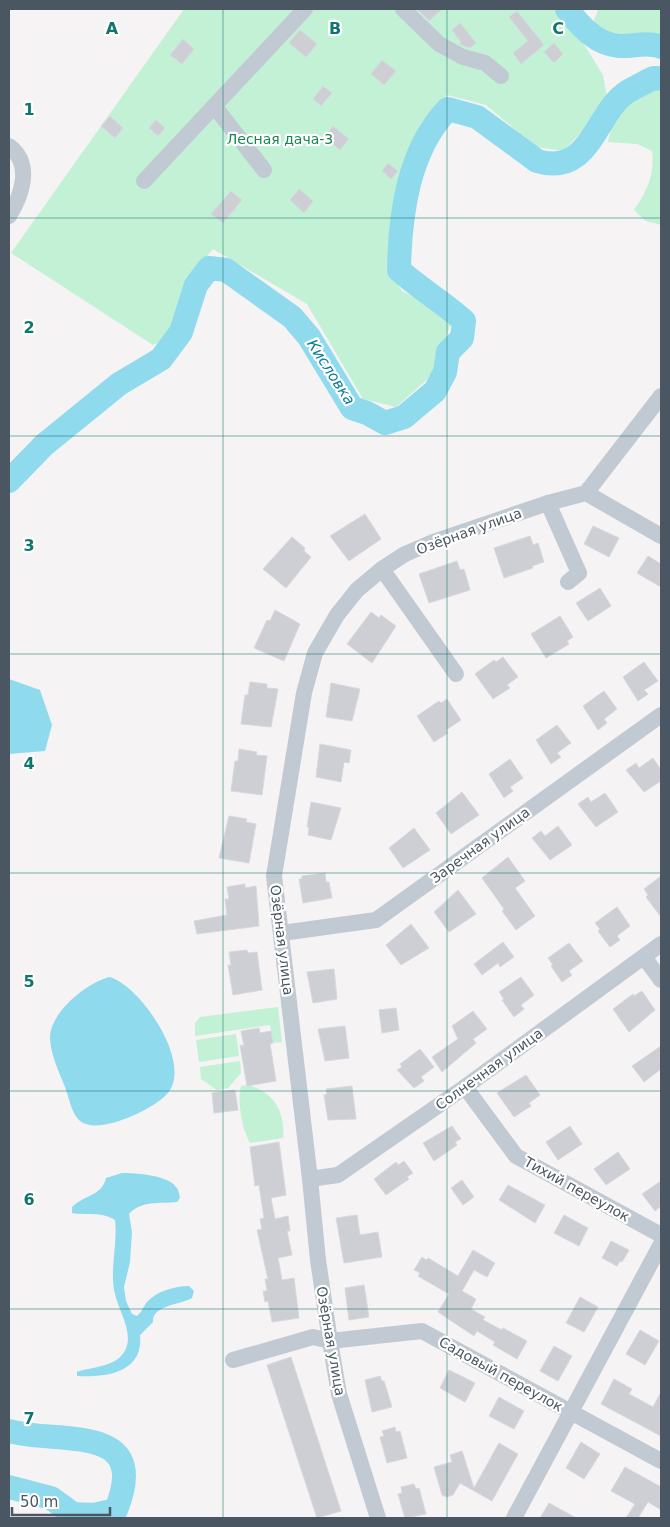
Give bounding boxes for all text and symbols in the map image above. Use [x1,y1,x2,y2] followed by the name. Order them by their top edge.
[106,19,119,38] text: A
[329,19,341,38] text: B
[552,19,564,38] text: C
[23,100,35,119] text: 1
[227,131,333,147] park label: Лесная дача-3
[23,318,35,337] text: 2
[303,336,359,408] water label: Кисловка
[414,504,524,558] street label: Озёрная улица
[23,536,35,555] text: 3
[23,754,35,773] text: 4
[427,804,533,886] street label: Заречная улица
[267,884,297,996] street label: Озёрная улица
[23,972,35,991] text: 5
[432,1025,546,1113] street label: Солнечная улица
[521,1153,633,1225] street label: Тихий переулок
[23,1190,35,1209] text: 6
[313,1285,349,1397] street label: Озёрная улица
[436,1333,566,1415] street label: Садовый переулок
[23,1409,35,1428] text: 7
[12,1484,110,1516] scale bar
[20,1493,58,1511] text: 50 m

